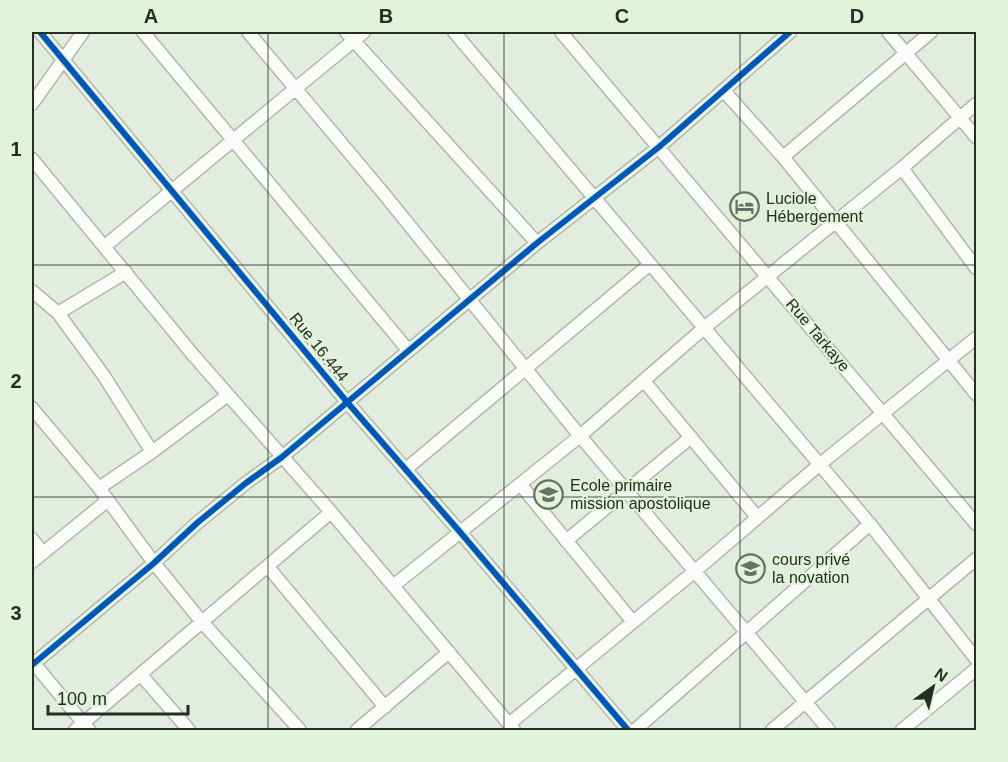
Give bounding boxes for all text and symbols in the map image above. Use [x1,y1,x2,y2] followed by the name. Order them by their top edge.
[144,5,158,27] text: A
[379,5,393,27] text: B
[615,5,629,27] text: C
[850,5,864,27] text: D
[10,138,22,160] text: 1
[766,190,864,225] place label: Luciole Hébergement
[729,191,761,223] hotel icon: Luciole Hébergement
[783,295,853,375] street label: Rue Tarkaye
[286,310,352,385] street label: Rue 16.444
[10,370,22,392] text: 2
[570,477,711,512] place label: Ecole primaire mission apostolique
[533,478,565,510] school or university icon: Ecole primaire mission apostolique
[772,551,850,586] place label: cours privé la novation
[735,552,767,584] school or university icon: cours privé la novation
[10,602,22,624] text: 3
[903,657,963,717] north arrow
[932,665,951,685] text: N
[48,678,188,716] scale bar
[57,689,107,709] text: 100 m

